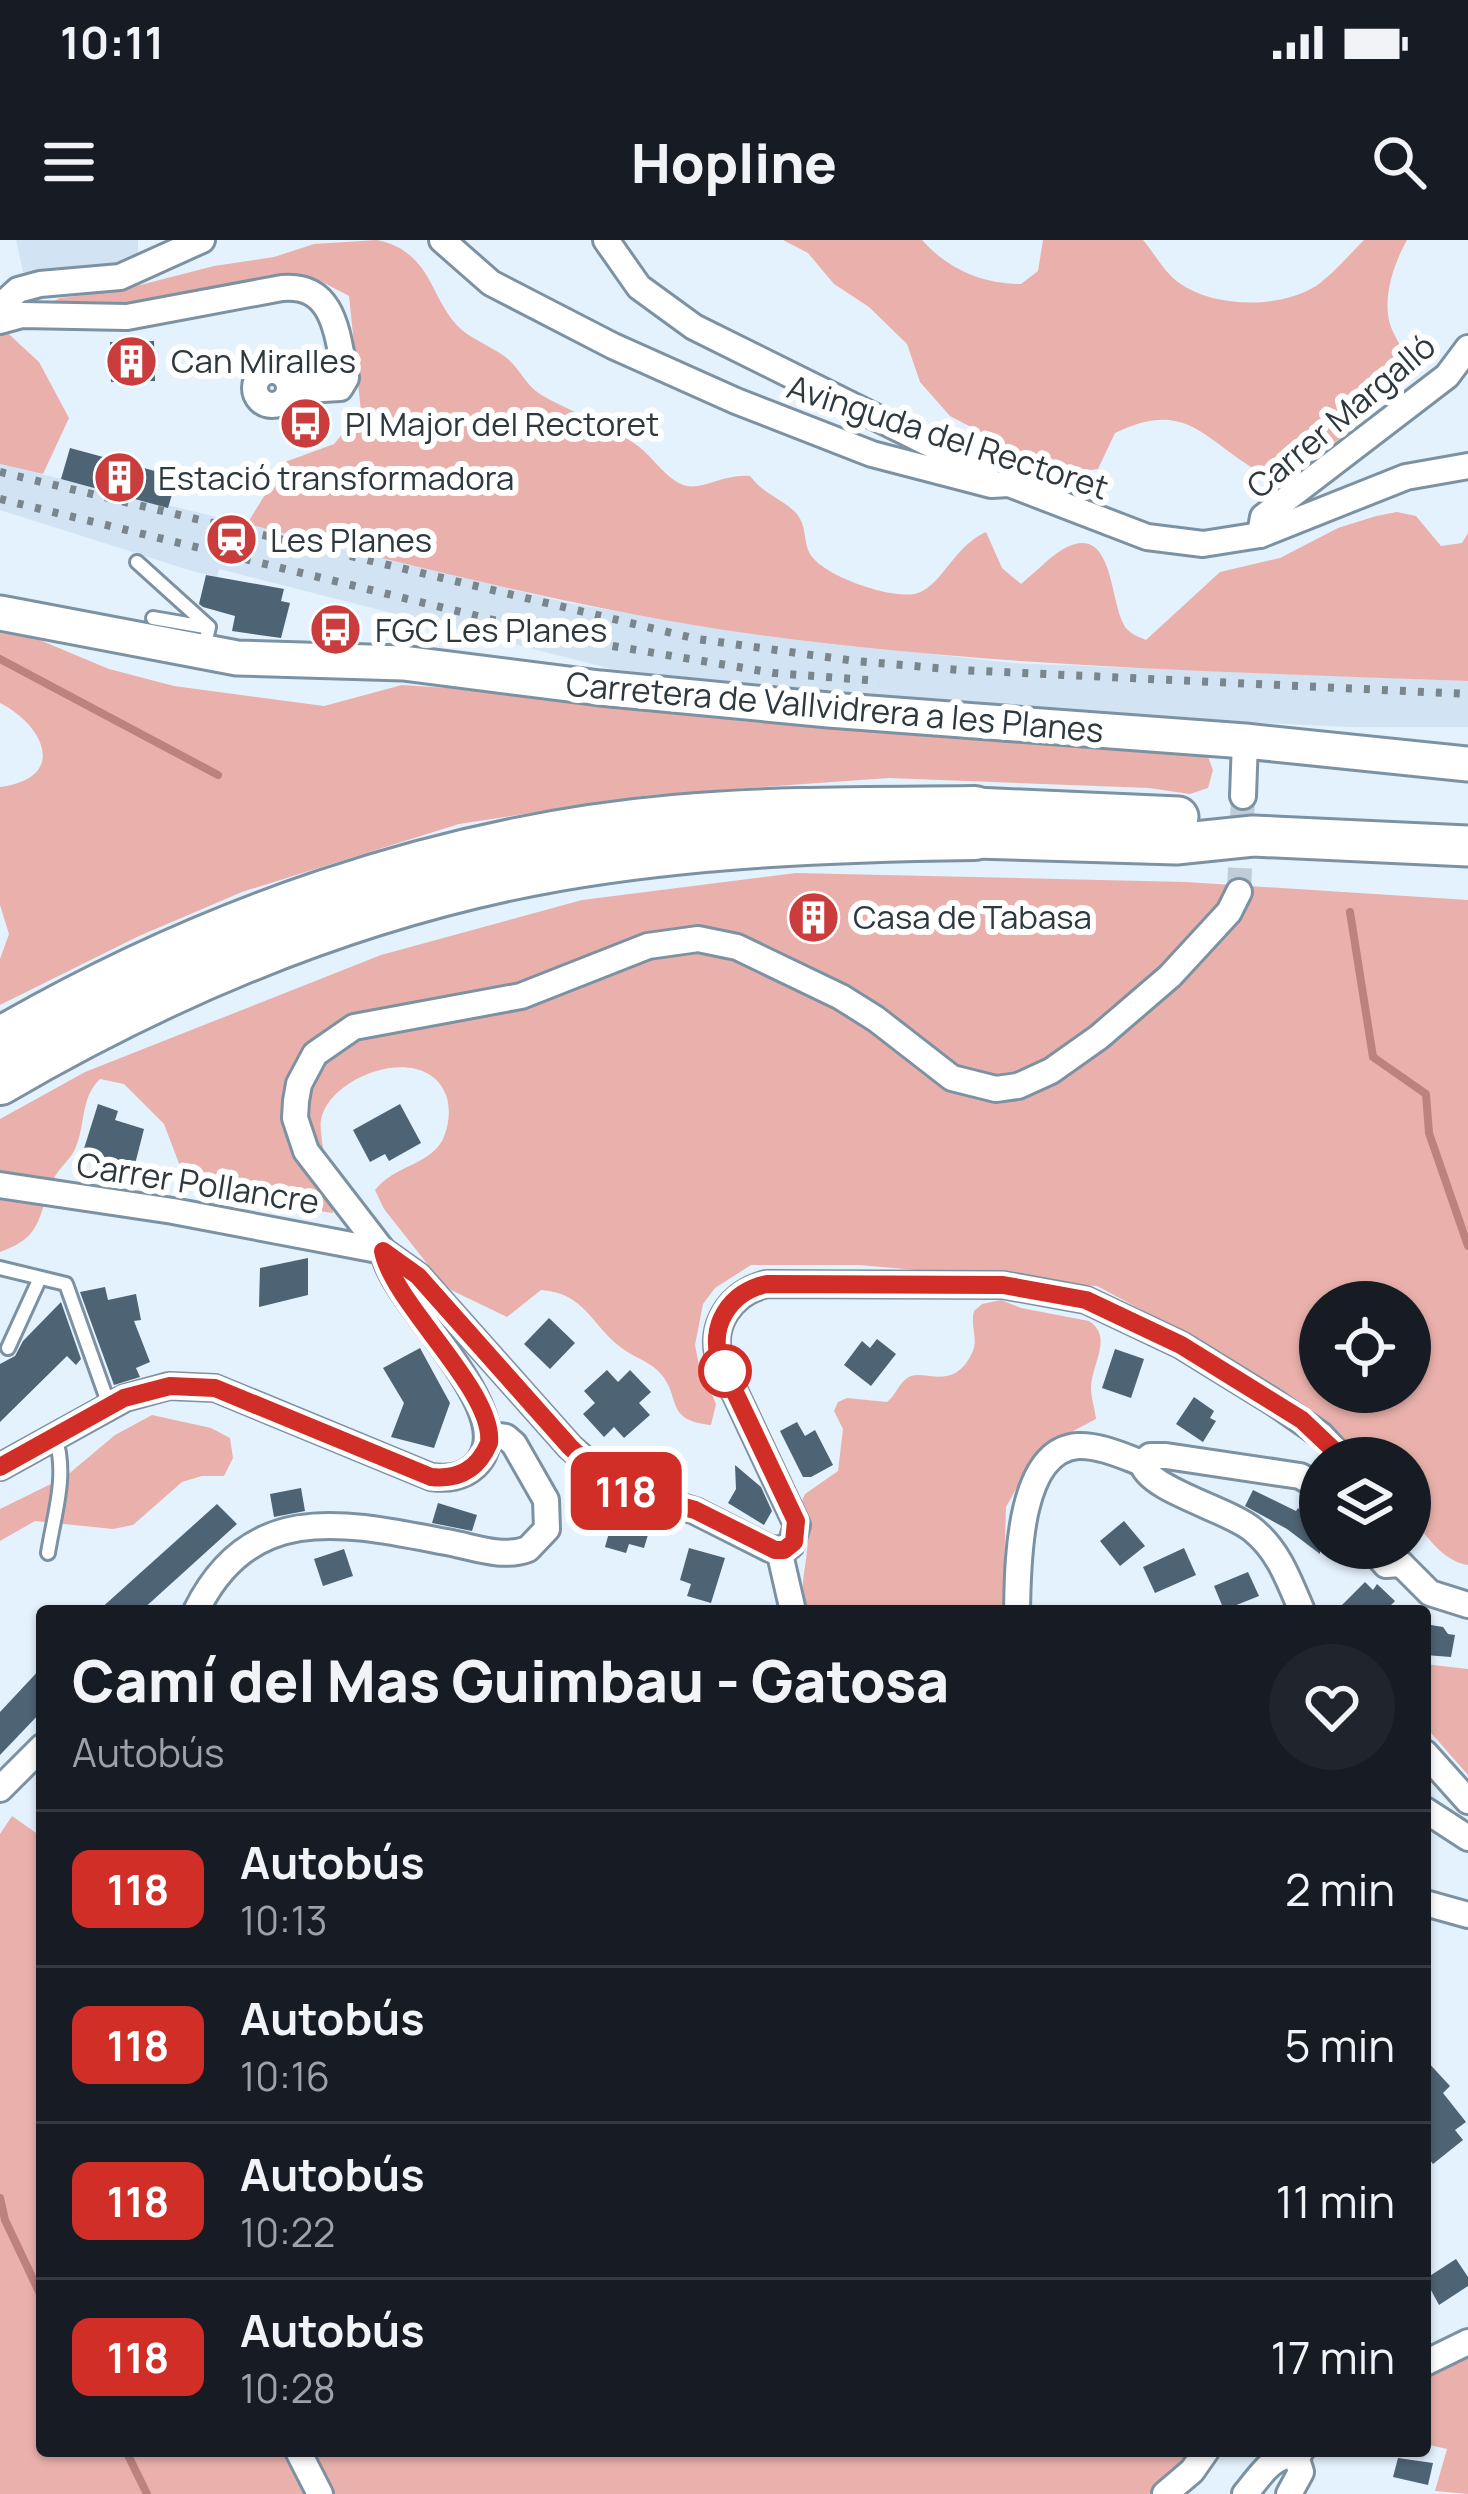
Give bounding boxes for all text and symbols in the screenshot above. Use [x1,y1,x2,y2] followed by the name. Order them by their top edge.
[60,11,164,73] text: 10:11
[631,125,837,199] text: Hopline
[36,129,102,195] icon: menu
[1366,129,1432,195] icon: search
[1237,323,1444,508] street label: Carrer Margalló
[104,333,160,389] building icon: Can Miralles
[171,338,356,383] place label: Can Miralles
[782,363,1114,510] street label: Avinguda del Rectoret
[278,396,334,452] bus stop icon: Pl Major del Rectoret
[345,401,659,446] place label: Pl Major del Rectoret
[91,450,147,506] building icon: Estació transformadora
[158,455,514,500] place label: Estació transformadora
[203,512,259,568] station icon: Les Planes
[270,517,432,562] place label: Les Planes
[308,602,364,658] bus stop icon: FGC Les Planes
[375,607,607,652] place label: FGC Les Planes
[564,661,1106,752] street label: Carretera de Vallvidrera a les Planes
[786,889,842,945] building icon: Casa de Tabasa
[853,894,1092,939] place label: Casa de Tabasa
[74,1141,323,1224] street label: Carrer Pollancre
[1299,1281,1431,1569] map controls
[1299,1281,1431,1413] button: locate
[700,1346,750,1396] unlabelled marker
[1299,1437,1431,1569] button: layers
[557,1452,695,1530] line badge: 118
[595,1462,657,1520] text: 118
[72,1641,949,1719] text: Camí del Mas Guimbau - Gatosa
[1269,1644,1395,1770] button: heart
[72,1725,225,1779] text: Autobús
[240,1831,425,1893] text: Autobús
[1285,1858,1395,1920] text: 2 min
[107,1860,169,1918] text: 118
[240,1893,327,1947] text: 10:13
[240,1987,425,2049] text: Autobús
[1285,2014,1395,2076] text: 5 min
[107,2016,169,2074] text: 118
[240,2049,330,2103] text: 10:16
[240,2143,425,2205] text: Autobús
[1276,2170,1395,2232] text: 11 min
[107,2172,169,2230] text: 118
[240,2205,335,2259] text: 10:22
[240,2299,425,2361] text: Autobús
[1270,2326,1395,2388] text: 17 min
[107,2328,169,2386] text: 118
[240,2361,336,2415] text: 10:28

